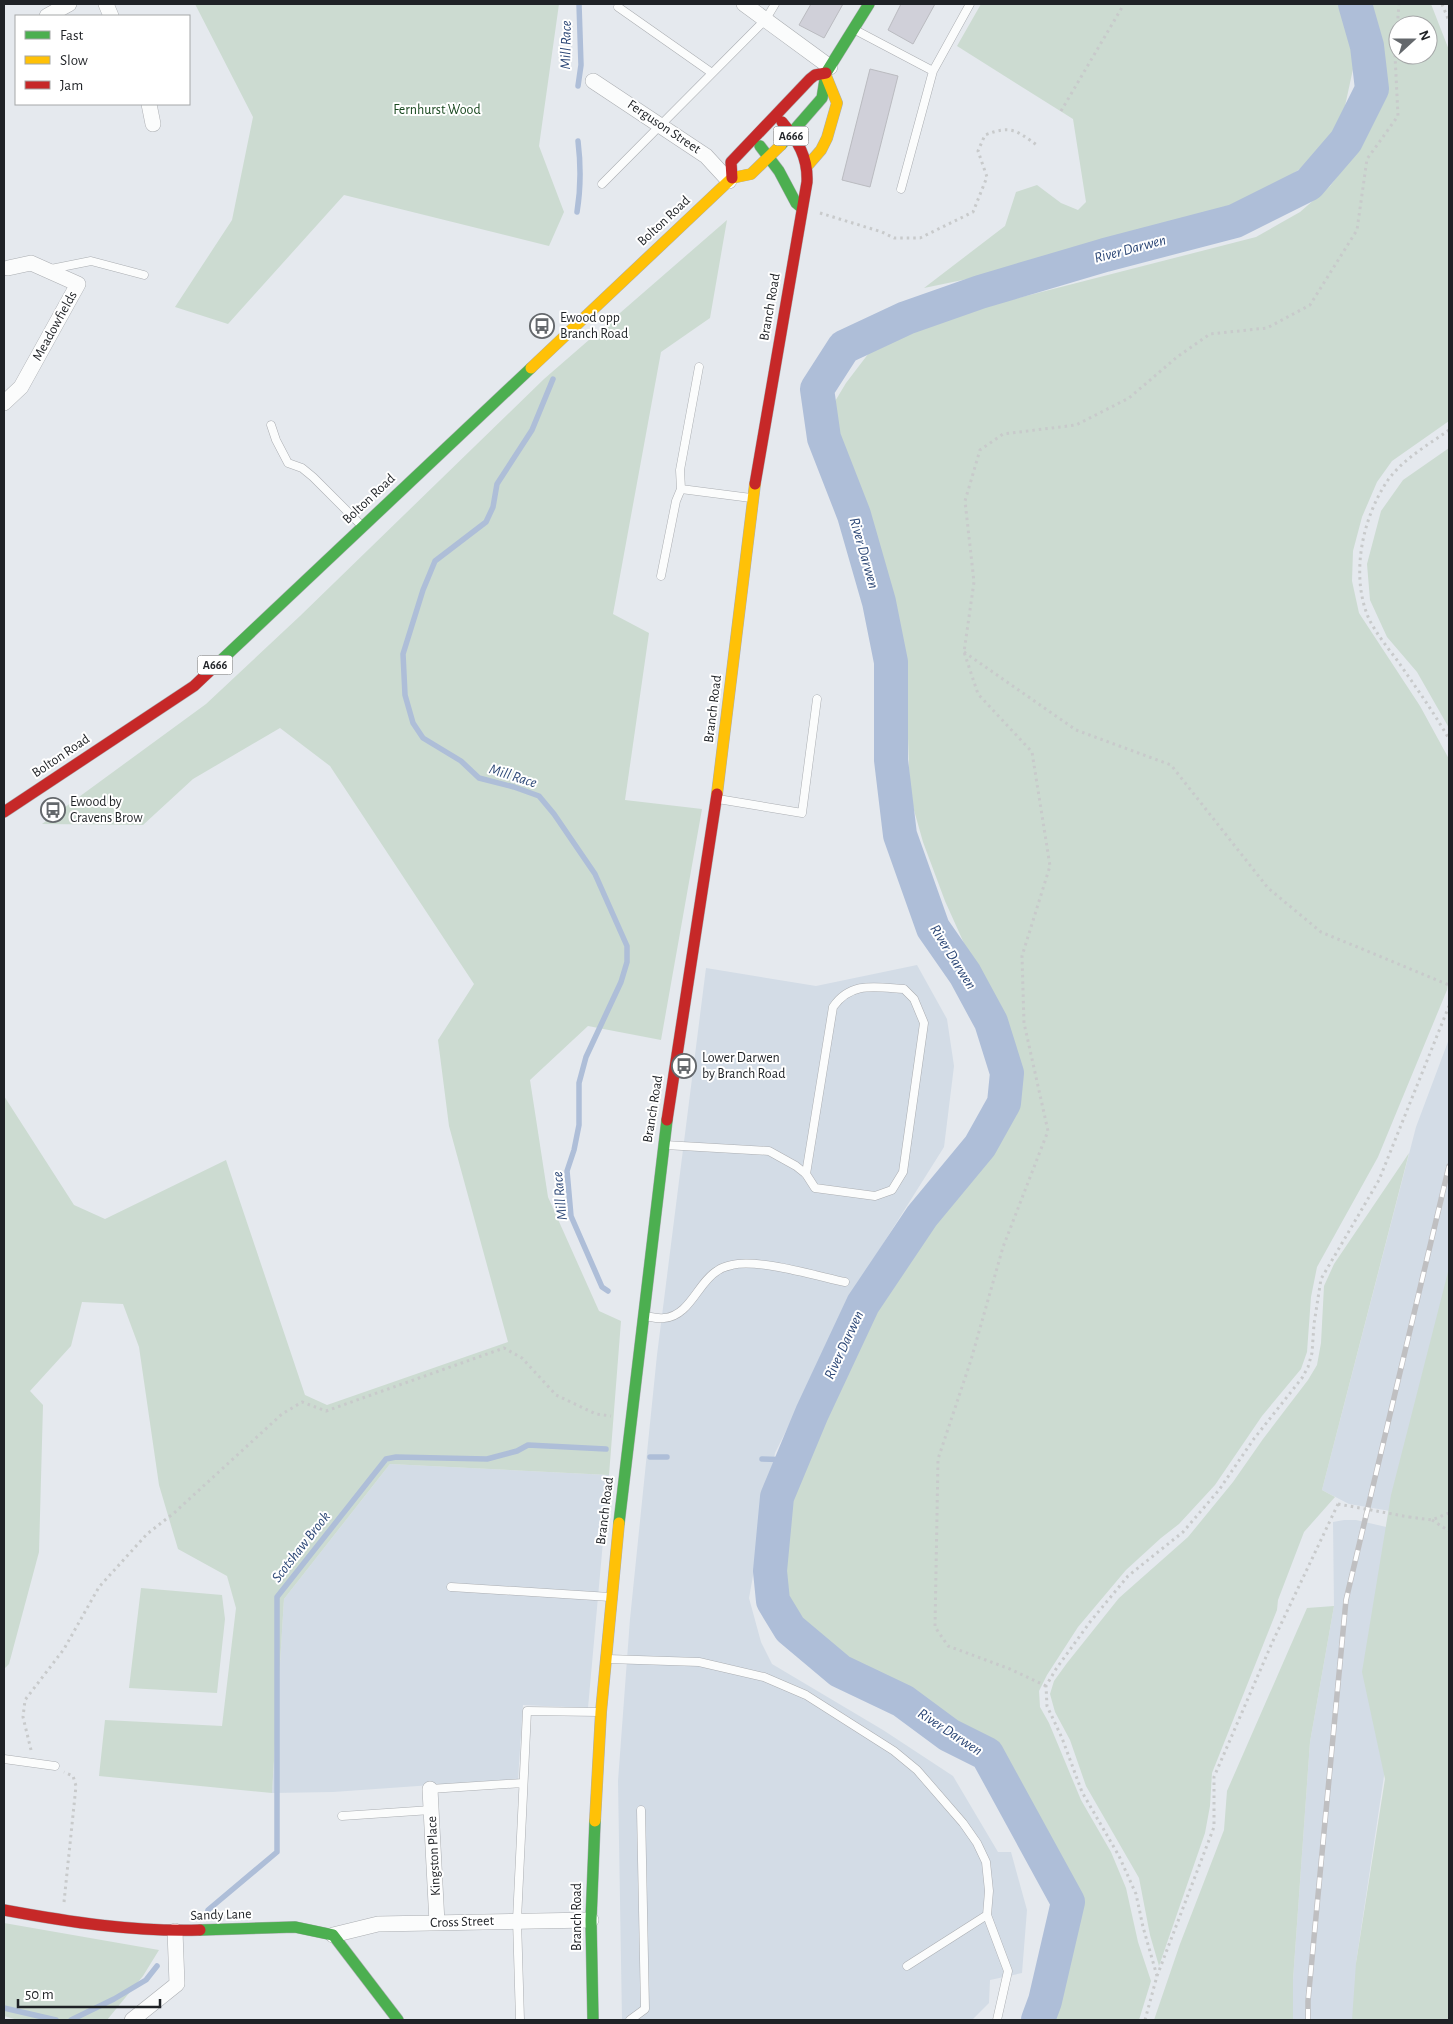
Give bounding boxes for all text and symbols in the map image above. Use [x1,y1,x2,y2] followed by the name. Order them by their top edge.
[15,15,190,105] legend
[1388,15,1438,65] north arrow
[558,20,574,70] water label: Mill Race
[60,28,84,43] text: Fast
[1416,29,1432,43] text: N
[60,53,88,68] text: Slow
[60,78,83,93] text: Jam
[625,97,704,157] street label: Ferguson Street
[393,103,481,117] park label: Fernhurst Wood
[774,126,808,146] road number: A666
[635,193,693,249] street label: Bolton Road
[1093,232,1167,266] water label: River Darwen
[757,272,783,342] street label: Branch Road
[30,289,80,363] street label: Meadowfields
[560,311,628,341] place label: Ewood opp Branch Road
[529,313,555,339] bus stop icon: Ewood opp Branch Road
[340,471,398,527] street label: Bolton Road
[847,516,881,590] water label: River Darwen
[198,656,232,674] road number: A666
[702,674,724,744] street label: Branch Road
[30,732,92,780] street label: Bolton Road
[487,761,539,791] water label: Mill Race
[70,795,143,825] place label: Ewood by Cravens Brow
[40,797,66,823] bus stop icon: Ewood by Cravens Brow
[927,922,979,992] water label: River Darwen
[702,1051,785,1081] place label: Lower Darwen by Branch Road
[671,1053,697,1079] bus stop icon: Lower Darwen by Branch Road
[641,1074,665,1144] street label: Branch Road
[550,1171,570,1221] water label: Mill Race
[822,1309,866,1381] water label: River Darwen
[594,1476,616,1546] street label: Branch Road
[269,1509,333,1585] water label: Scotshaw Brook
[915,1706,985,1758] water label: River Darwen
[425,1816,443,1896] street label: Kingston Place
[570,1883,584,1951] street label: Branch Road
[190,1907,252,1923] street label: Sandy Lane
[430,1914,495,1930] street label: Cross Street
[18,1976,160,2008] scale bar
[25,1987,54,2002] text: 50 m

